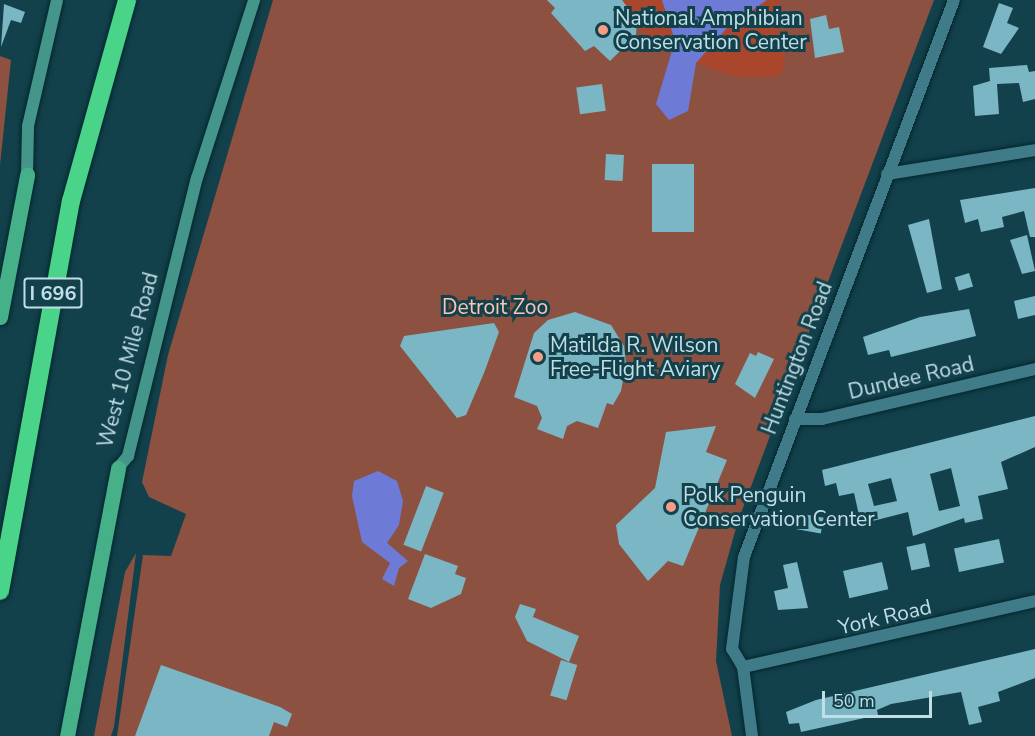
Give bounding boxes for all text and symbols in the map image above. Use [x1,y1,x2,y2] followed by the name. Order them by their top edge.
[615,5,807,55] place label: National Amphibian Conservation Center
[596,23,610,37] marker: National Amphibian Conservation Center
[92,269,164,451] street label: West 10 Mile Road
[23,276,83,310] road number: I 696
[756,278,838,438] street label: Huntington Road
[442,294,548,320] park label: Detroit Zoo
[550,332,720,382] place label: Matilda R. Wilson Free-Flight Aviary
[531,350,545,364] marker: Matilda R. Wilson Free-Flight Aviary
[846,351,976,405] street label: Dundee Road
[683,482,875,532] place label: Polk Penguin Conservation Center
[664,500,678,514] marker: Polk Penguin Conservation Center
[836,594,934,640] street label: York Road
[825,679,934,717] scale bar
[833,689,875,713] text: 50 m

